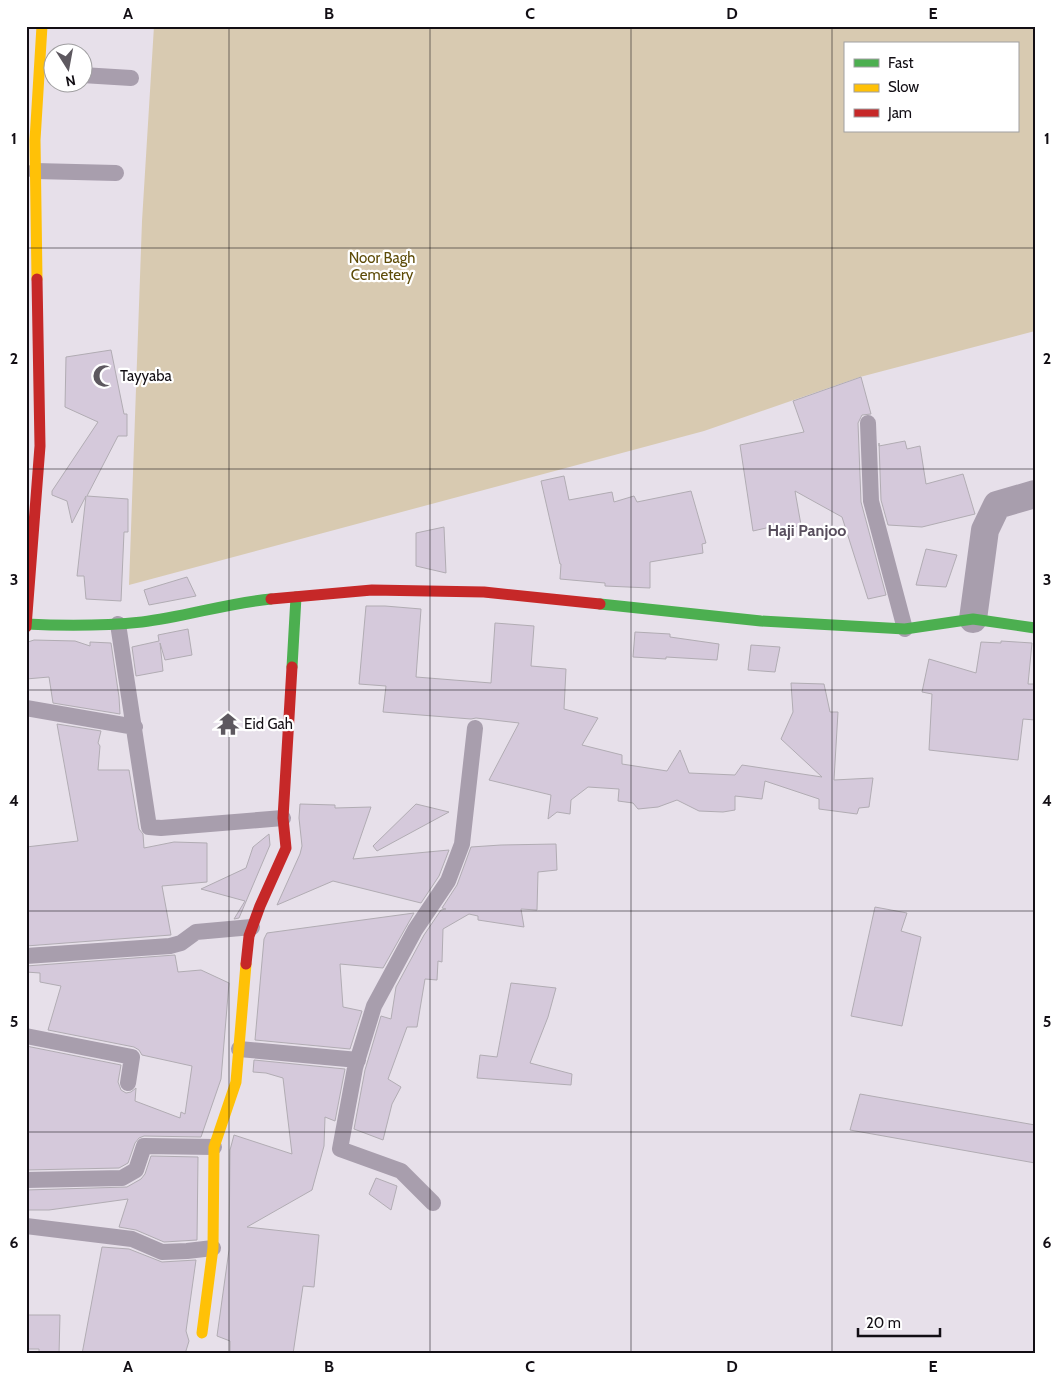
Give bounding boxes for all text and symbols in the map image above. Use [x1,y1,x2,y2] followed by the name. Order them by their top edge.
[123,4,133,23] text: A
[324,4,334,23] text: B
[525,4,535,23] text: C
[726,4,738,23] text: D
[928,4,938,23] text: E
[42,42,92,92] north arrow
[844,42,1018,132] legend
[888,54,913,72] text: Fast
[64,71,77,91] text: N
[888,78,919,96] text: Slow
[887,104,912,122] text: Jam
[11,129,17,148] text: 1
[1044,129,1050,148] text: 1
[349,249,415,284] park label: Noor Bagh Cemetery
[10,349,18,368] text: 2
[1043,349,1051,368] text: 2
[91,363,117,389] mosque icon: Tayyaba
[120,367,173,385] place label: Tayyaba
[768,521,846,540] district label: Haji Panjoo
[10,570,18,589] text: 3
[1043,570,1051,589] text: 3
[215,711,241,737] temple icon: Eid Gah
[244,715,293,733] place label: Eid Gah
[9,791,19,810] text: 4
[1042,791,1052,810] text: 4
[10,1012,18,1031] text: 5
[1043,1012,1051,1031] text: 5
[10,1233,19,1252] text: 6
[1043,1233,1052,1252] text: 6
[858,1305,941,1337] scale bar
[866,1314,901,1332] text: 20 m
[123,1357,133,1376] text: A
[324,1357,334,1376] text: B
[525,1357,535,1376] text: C
[726,1357,738,1376] text: D
[928,1357,938,1376] text: E

